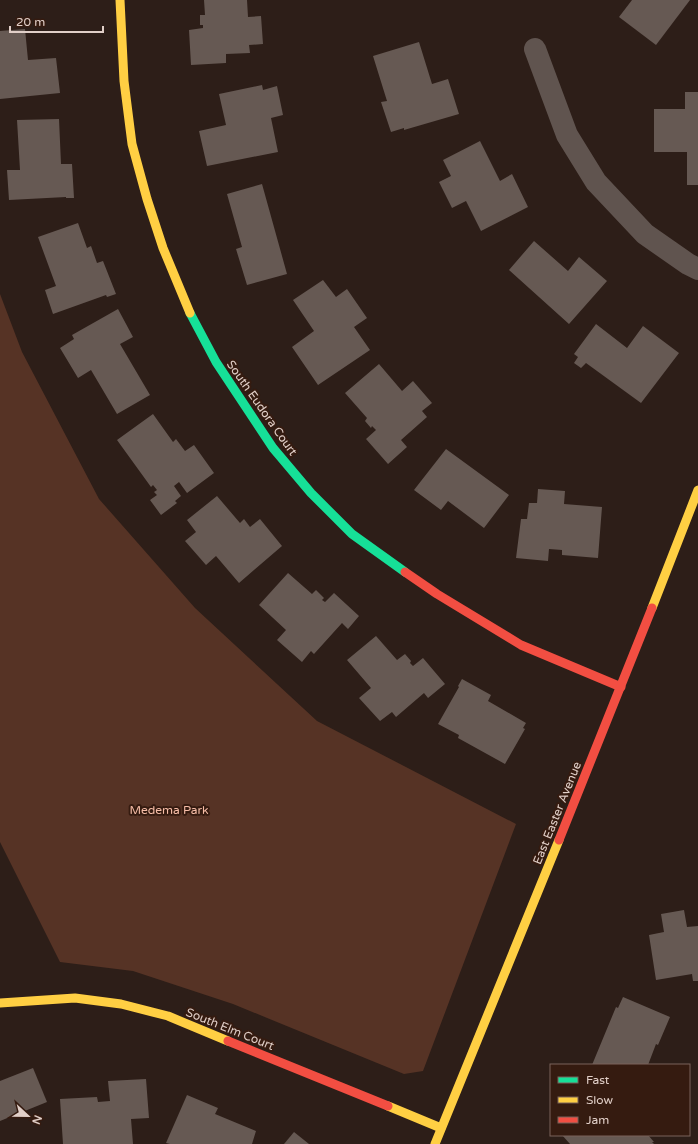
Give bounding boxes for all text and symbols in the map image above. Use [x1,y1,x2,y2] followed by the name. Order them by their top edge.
[10,8,103,34] scale bar
[16,15,45,29] text: 20 m
[224,358,300,459] street label: South Eudora Court
[530,759,584,866] street label: East Easter Avenue
[129,803,209,817] park label: Medema Park
[184,1005,276,1053] street label: South Elm Court
[550,1064,690,1136] legend
[586,1073,610,1087] text: Fast
[586,1093,613,1107] text: Slow
[8,1096,48,1136] north arrow
[29,1113,44,1126] text: N
[586,1113,609,1127] text: Jam

